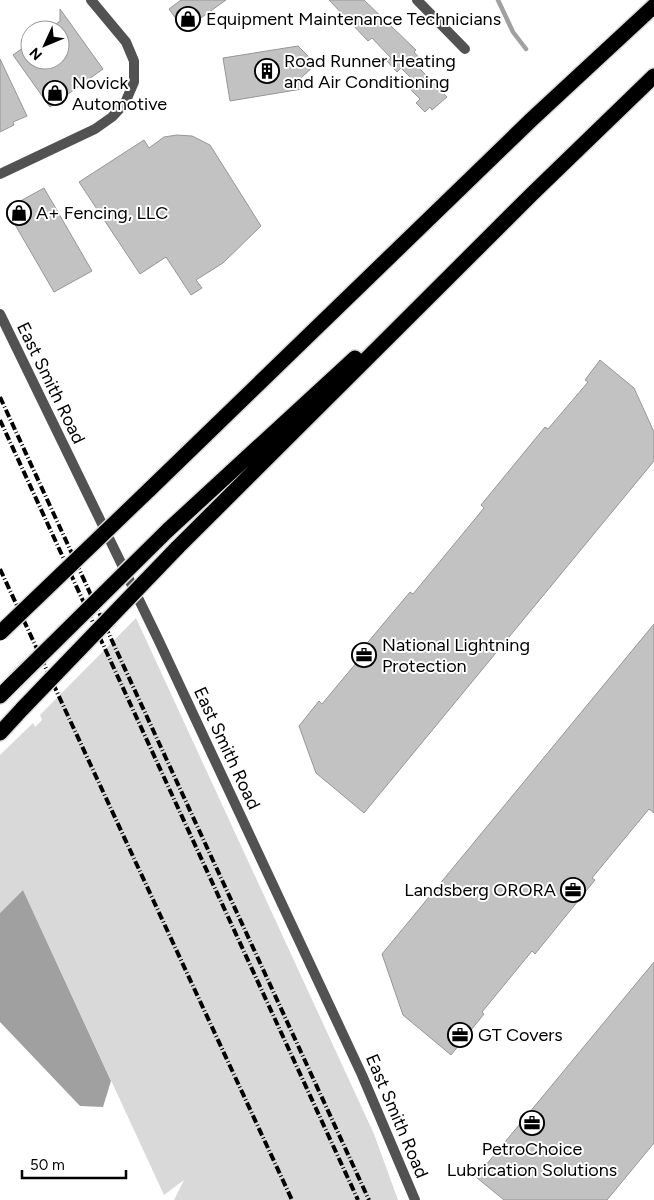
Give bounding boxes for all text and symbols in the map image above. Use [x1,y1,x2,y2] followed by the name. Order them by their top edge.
[175,6,201,32] shop icon: Equipment Maintenance Technicians
[206,8,501,30] place label: Equipment Maintenance Technicians
[20,20,70,70] north arrow
[26,44,46,63] text: N
[284,50,456,93] place label: Road Runner Heating and Air Conditioning
[254,58,280,84] building icon: Road Runner Heating and Air Conditioning
[72,72,167,115] place label: Novick Automotive
[42,80,68,106] shop icon: Novick Automotive
[6,200,32,226] shop icon: A+ Fencing, LLC
[36,202,168,224] place label: A+ Fencing, LLC
[12,319,90,447] street label: East Smith Road
[382,634,530,677] place label: National Lightning Protection
[351,642,377,668] office icon: National Lightning Protection
[189,683,265,813] street label: East Smith Road
[560,877,586,903] office icon: Landsberg ORORA
[404,879,556,901] place label: Landsberg ORORA
[447,1022,473,1048] office icon: GT Covers
[478,1024,563,1046] place label: GT Covers
[361,1051,433,1181] street label: East Smith Road
[519,1110,545,1136] office icon: PetroChoice Lubrication Solutions
[447,1138,617,1181] place label: PetroChoice Lubrication Solutions
[22,1148,126,1180] scale bar
[30,1156,65,1174] text: 50 m

